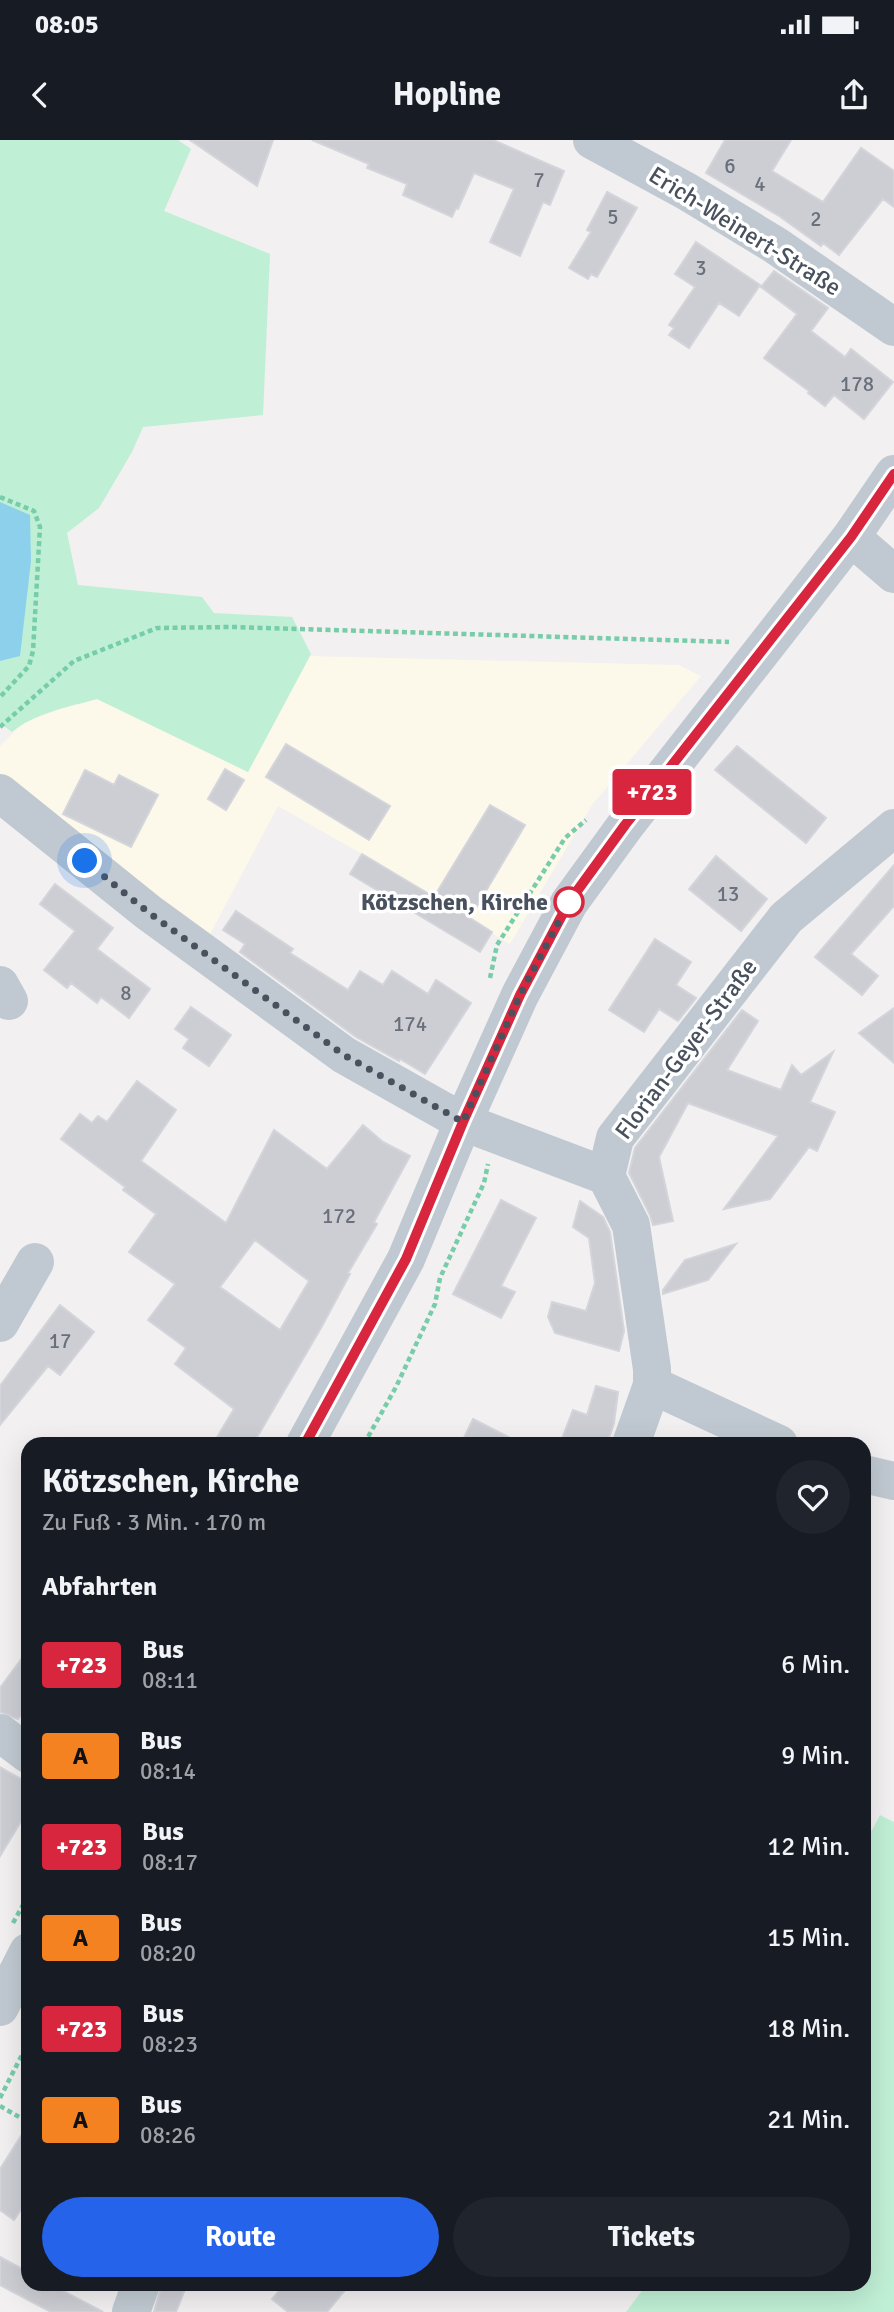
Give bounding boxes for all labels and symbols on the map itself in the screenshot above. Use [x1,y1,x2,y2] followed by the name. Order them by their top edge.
[724,153,736,179] house number: 6
[643,160,847,302] street label: Erich-Weinert-Straße
[533,167,545,193] house number: 7
[754,171,766,197] house number: 4
[607,204,619,230] house number: 5
[810,206,822,232] house number: 2
[695,255,707,281] house number: 3
[840,371,874,397] house number: 178
[603,769,701,815] line badge: +723
[67,843,102,878] your location
[717,881,739,907] house number: 13
[361,887,548,917] place label: Kötzschen, Kirche
[554,887,584,917] marker: Kötzschen, Kirche
[608,953,764,1145] street label: Florian-Geyer-Straße
[120,980,132,1006] house number: 8
[393,1011,427,1037] house number: 174
[322,1203,356,1229] house number: 172
[49,1328,71,1354] house number: 17

